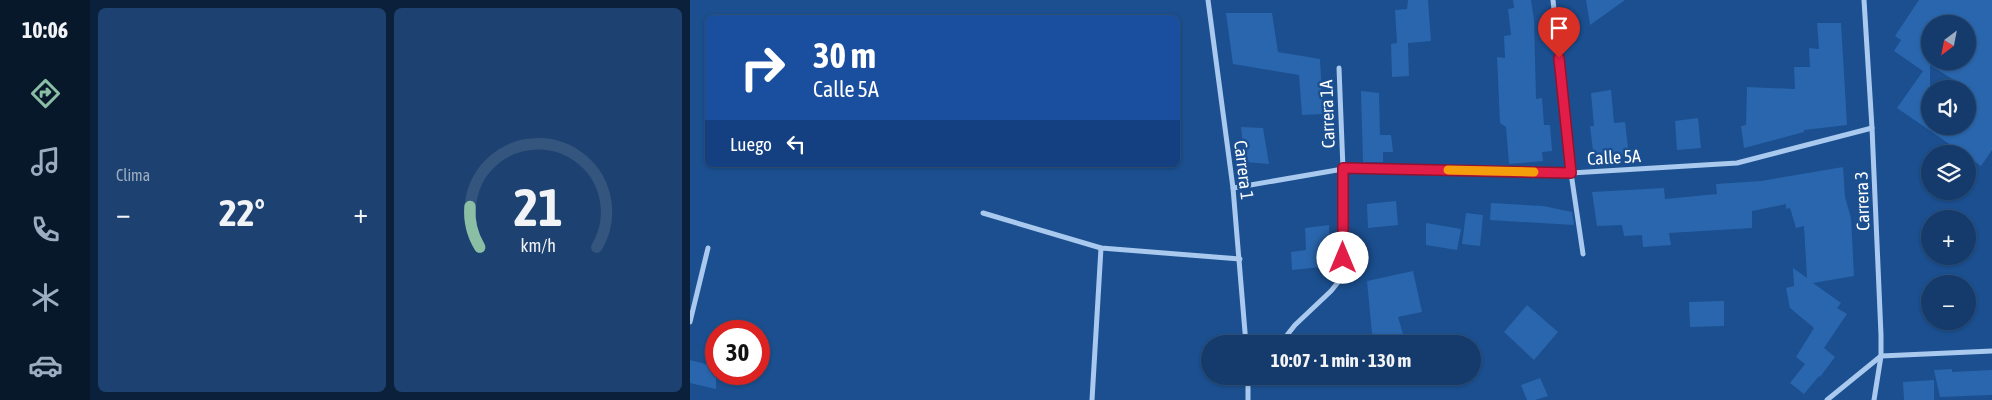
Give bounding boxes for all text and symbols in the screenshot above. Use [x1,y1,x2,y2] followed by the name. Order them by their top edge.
[1538,7,1580,58] pin
[1545,14,1573,42] icon: arrive
[1921,15,1976,70] north arrow
[1921,15,1976,330] map controls
[22,17,68,43] text: 10:06
[730,35,795,100] icon: right
[813,35,876,75] text: 30 m
[28,76,63,111] icon: directions
[813,76,879,102] text: Calle 5A
[1315,79,1339,149] street label: Carrera 1A
[1921,80,1976,135] button: sound
[782,130,810,158] icon: left
[730,133,772,155] text: Luego
[1230,139,1258,201] street label: Carrera 1
[28,144,63,179] icon: music
[1587,145,1642,169] street label: Calle 5A
[1921,145,1976,200] button: layers
[116,166,150,184] text: Clima
[1850,171,1874,231] street label: Carrera 3
[514,177,562,237] text: 21
[219,191,265,234] text: 22°
[116,197,131,229] text: −
[353,197,368,229] text: +
[1921,210,1976,265] button: +
[28,212,63,247] icon: phone
[1316,231,1368,283] position arrow
[520,235,556,256] text: km/h
[1921,275,1976,330] button: −
[28,280,63,315] icon: climate
[705,320,770,385] speed limit sign: 30
[28,348,63,383] icon: car
[1271,349,1411,371] text: 10:07 · 1 min · 130 m

